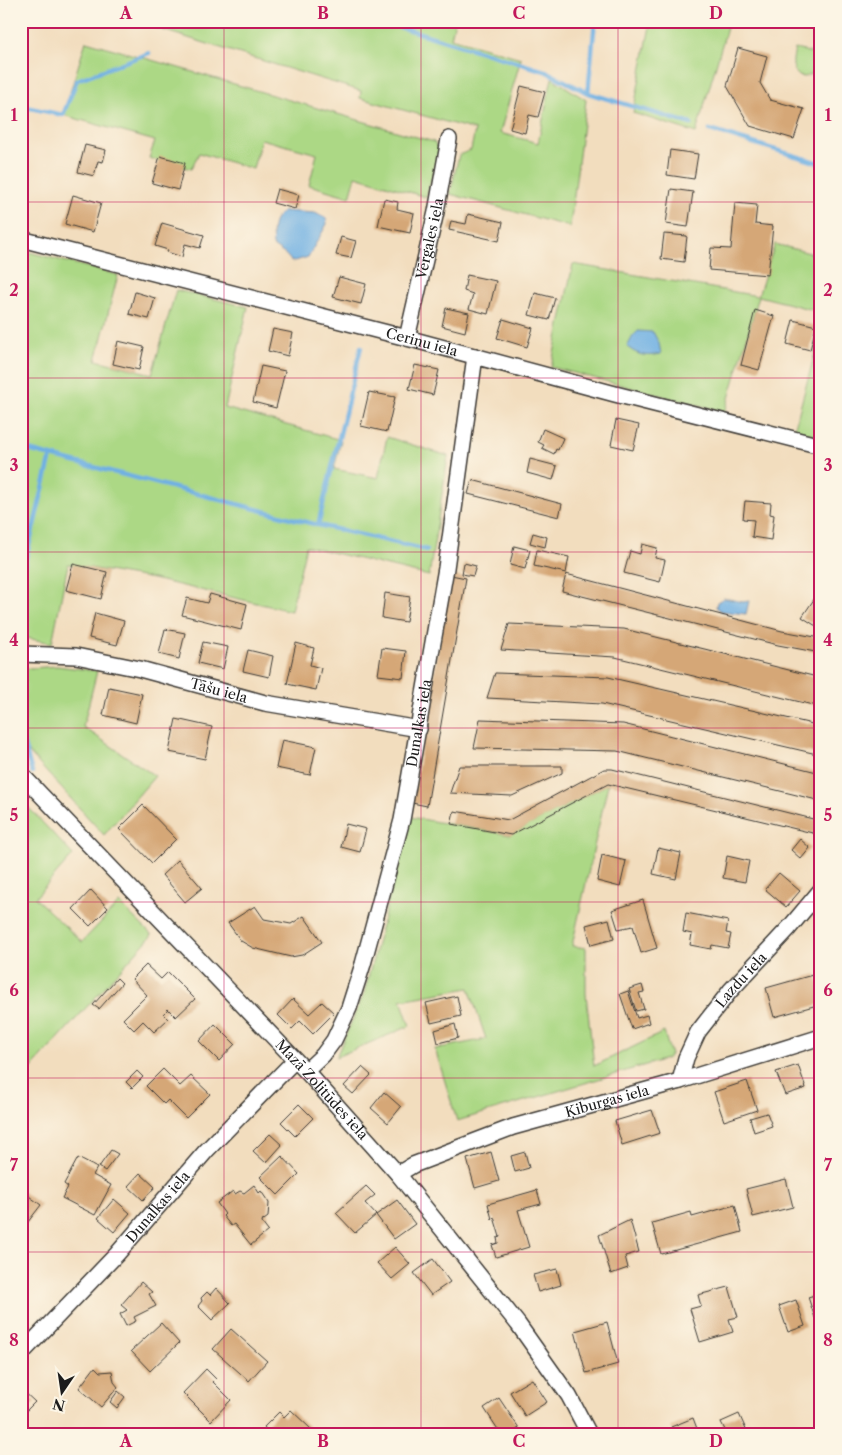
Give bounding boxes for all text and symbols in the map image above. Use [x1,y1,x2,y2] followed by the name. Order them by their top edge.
[119,3,133,23] text: A
[317,3,329,23] text: B
[513,3,525,23] text: C
[709,3,723,23] text: D
[10,105,18,125] text: 1
[824,105,832,125] text: 1
[412,196,447,282] street label: Vērgales iela
[9,280,19,300] text: 2
[823,280,833,300] text: 2
[384,324,460,360] street label: Ceriņu iela
[9,455,19,475] text: 3
[823,455,833,475] text: 3
[9,630,19,650] text: 4
[823,630,833,650] text: 4
[188,674,250,707] street label: Tāšu iela
[402,677,436,769] street label: Dunalkas iela
[10,805,19,825] text: 5
[824,805,833,825] text: 5
[711,948,771,1011] street label: Lazdu iela
[9,980,19,1000] text: 6
[823,980,833,1000] text: 6
[272,1036,372,1144] street label: Mazā Zolitūdes iela
[563,1081,652,1121] street label: Ķiburgas iela
[10,1155,19,1175] text: 7
[824,1155,833,1175] text: 7
[122,1167,194,1246] street label: Dunalkas iela
[9,1330,19,1350] text: 8
[823,1330,833,1350] text: 8
[38,1368,88,1418] north arrow
[51,1395,67,1415] text: N
[119,1431,133,1451] text: A
[317,1431,329,1451] text: B
[513,1431,525,1451] text: C
[709,1431,723,1451] text: D

